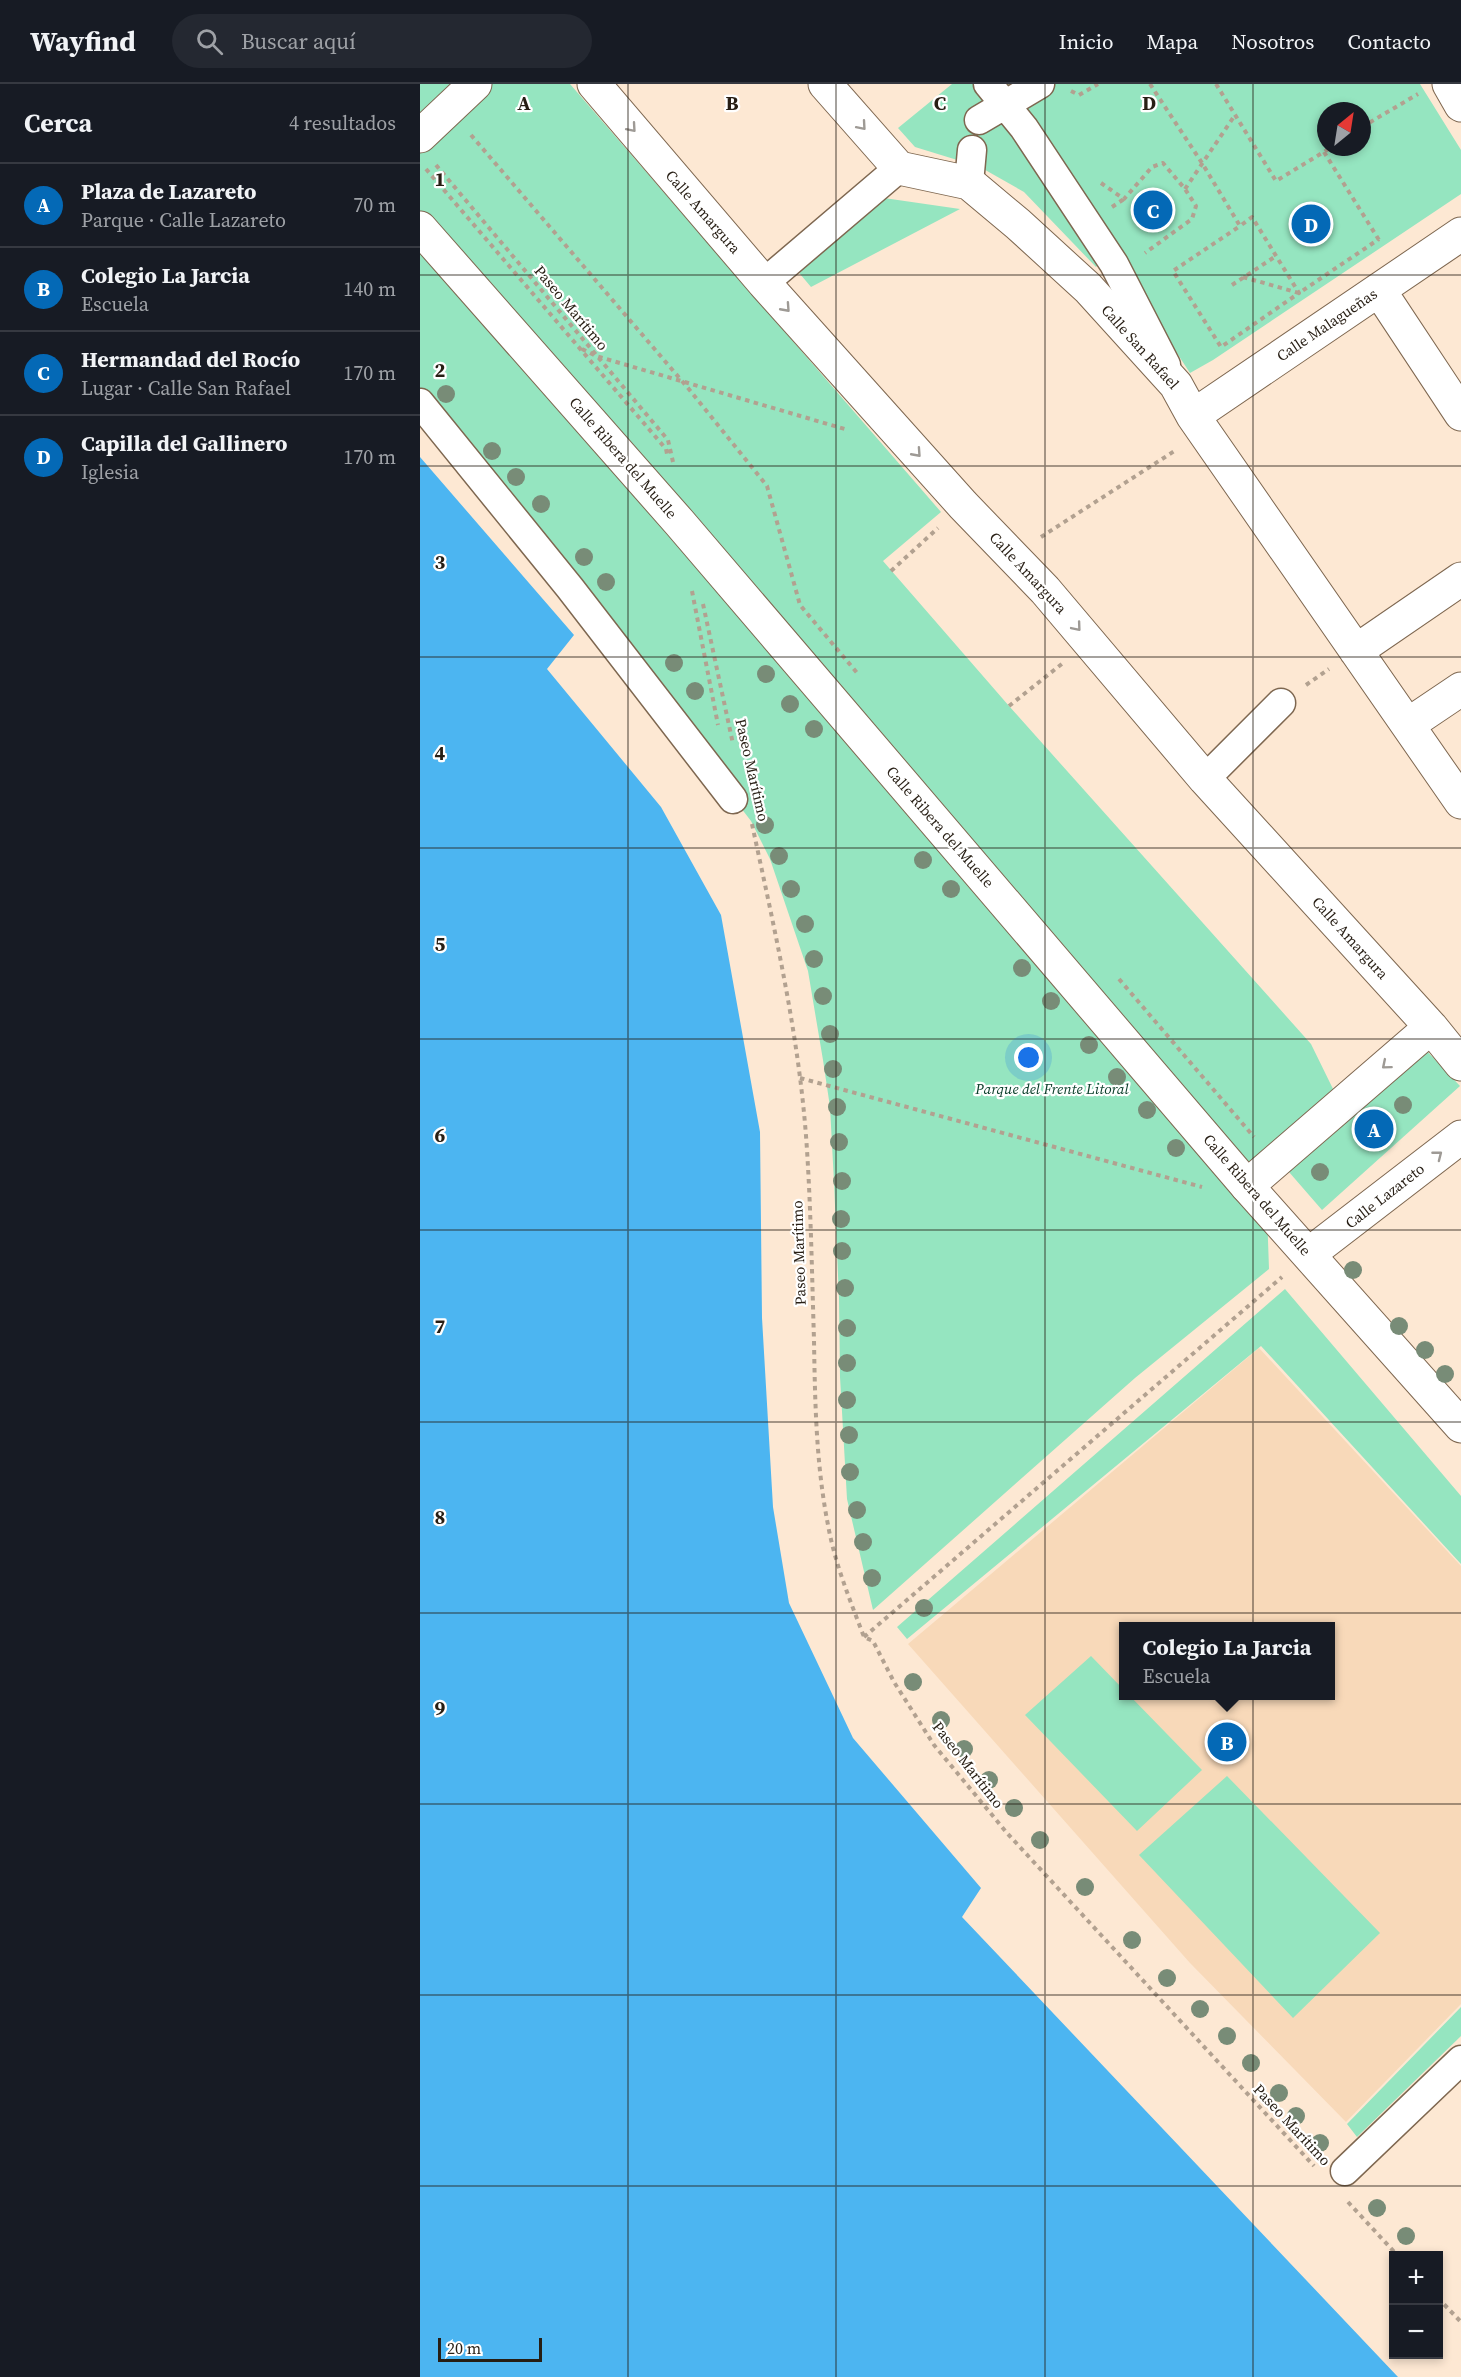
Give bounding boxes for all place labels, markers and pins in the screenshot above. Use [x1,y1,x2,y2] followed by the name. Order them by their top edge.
[1134,188,1172,232] pin: C
[1292,202,1330,246] pin: D
[1354,1106,1394,1152] pin: A
[1208,1720,1246,1764] pin: B

